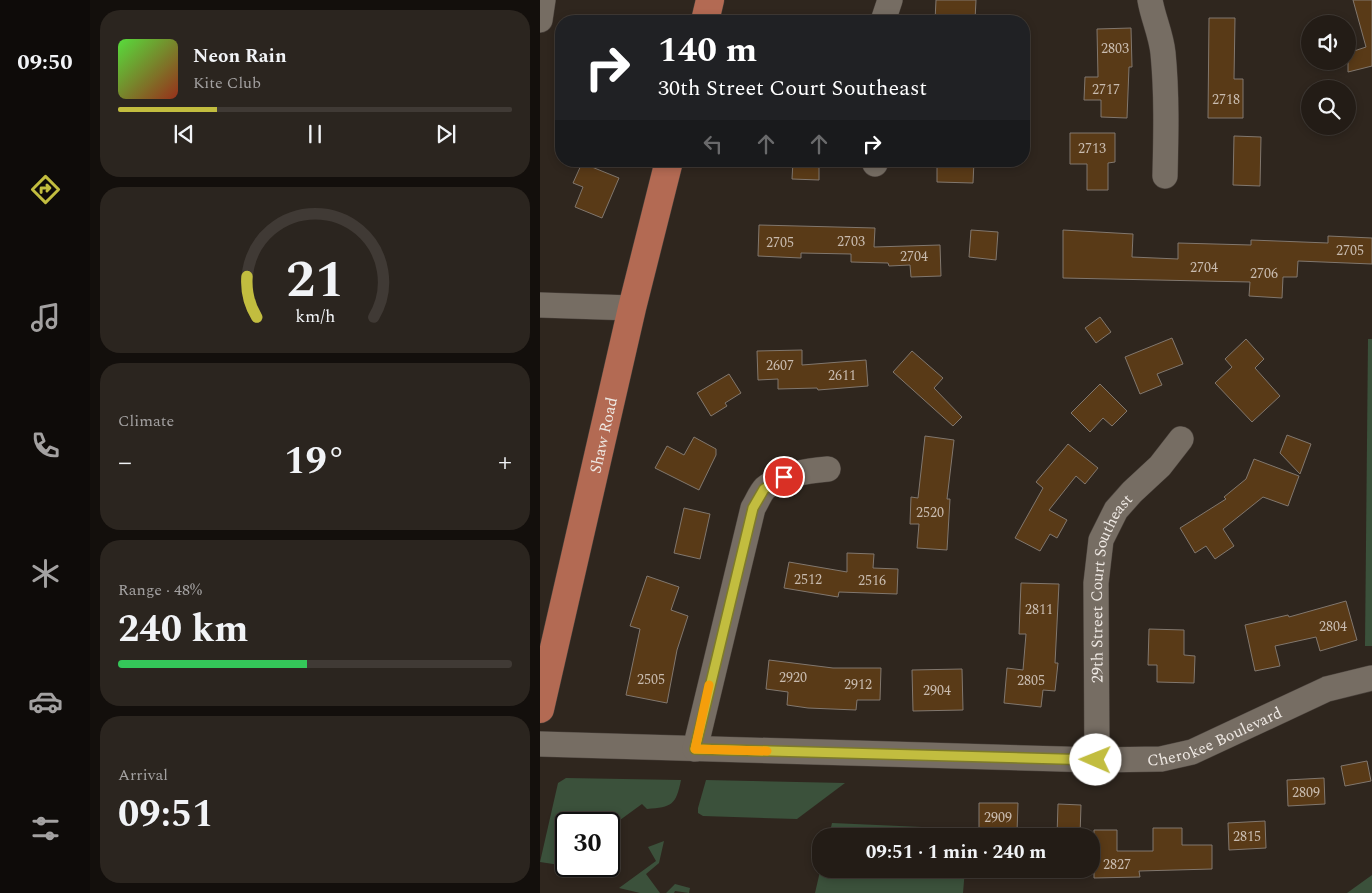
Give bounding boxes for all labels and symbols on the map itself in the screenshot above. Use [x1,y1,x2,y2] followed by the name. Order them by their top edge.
[1101,38,1129,59] house number: 2803
[1092,79,1120,100] house number: 2717
[1212,89,1240,110] house number: 2718
[1078,138,1106,159] house number: 2713
[837,231,865,252] house number: 2703
[766,232,794,253] house number: 2705
[1336,240,1364,261] house number: 2705
[900,246,928,267] house number: 2704
[1190,257,1218,278] house number: 2704
[1250,263,1278,284] house number: 2706
[766,355,794,376] house number: 2607
[828,365,856,386] house number: 2611
[583,395,624,476] street label: Shaw Road
[763,456,805,498] pin
[1085,488,1139,683] street label: 29th Street Court Southeast
[916,502,944,523] house number: 2520
[794,569,822,590] house number: 2512
[858,570,886,591] house number: 2516
[1025,599,1053,620] house number: 2811
[1319,616,1347,637] house number: 2804
[779,667,807,688] house number: 2920
[637,669,665,690] house number: 2505
[1017,670,1045,691] house number: 2805
[844,674,872,695] house number: 2912
[923,680,951,701] house number: 2904
[1147,701,1286,772] street label: Cherokee Boulevard
[1069,733,1121,785] position arrow
[1292,782,1320,803] house number: 2809
[984,807,1012,828] house number: 2909
[555,812,620,877] speed limit sign: 30
[1233,826,1261,847] house number: 2815
[1103,854,1131,875] house number: 2827

